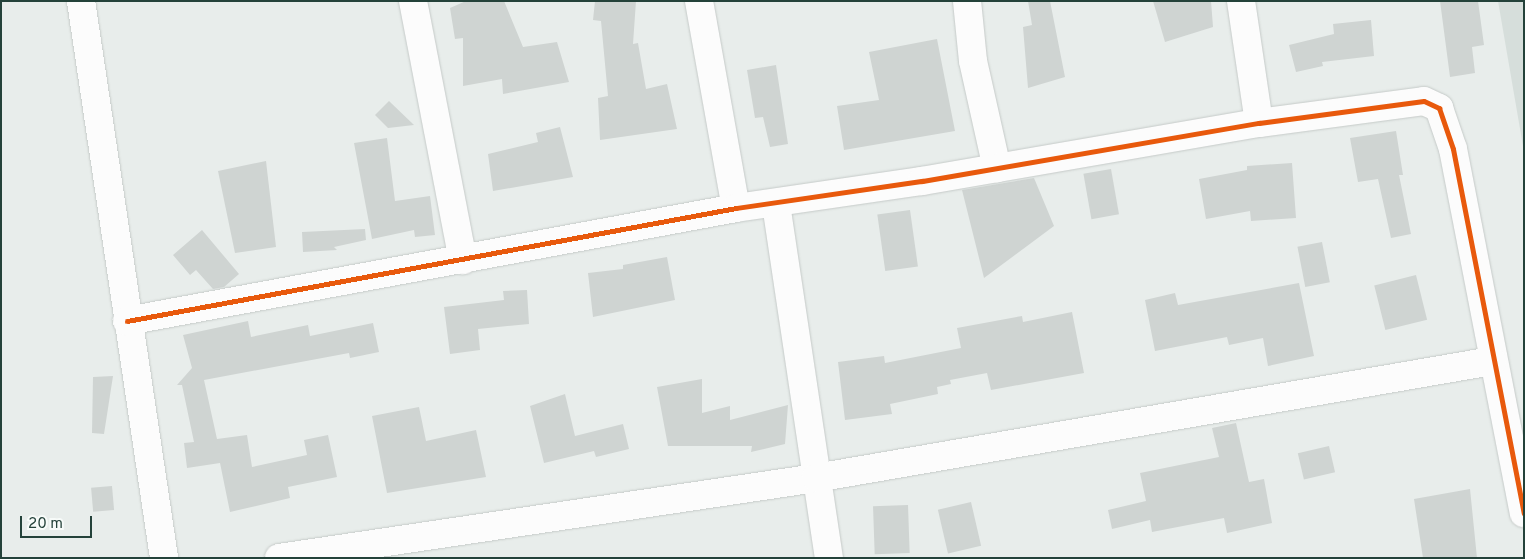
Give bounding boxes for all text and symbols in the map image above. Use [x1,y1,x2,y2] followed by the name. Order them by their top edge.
[22,506,95,538] scale bar
[28,515,63,534] text: 20 m

